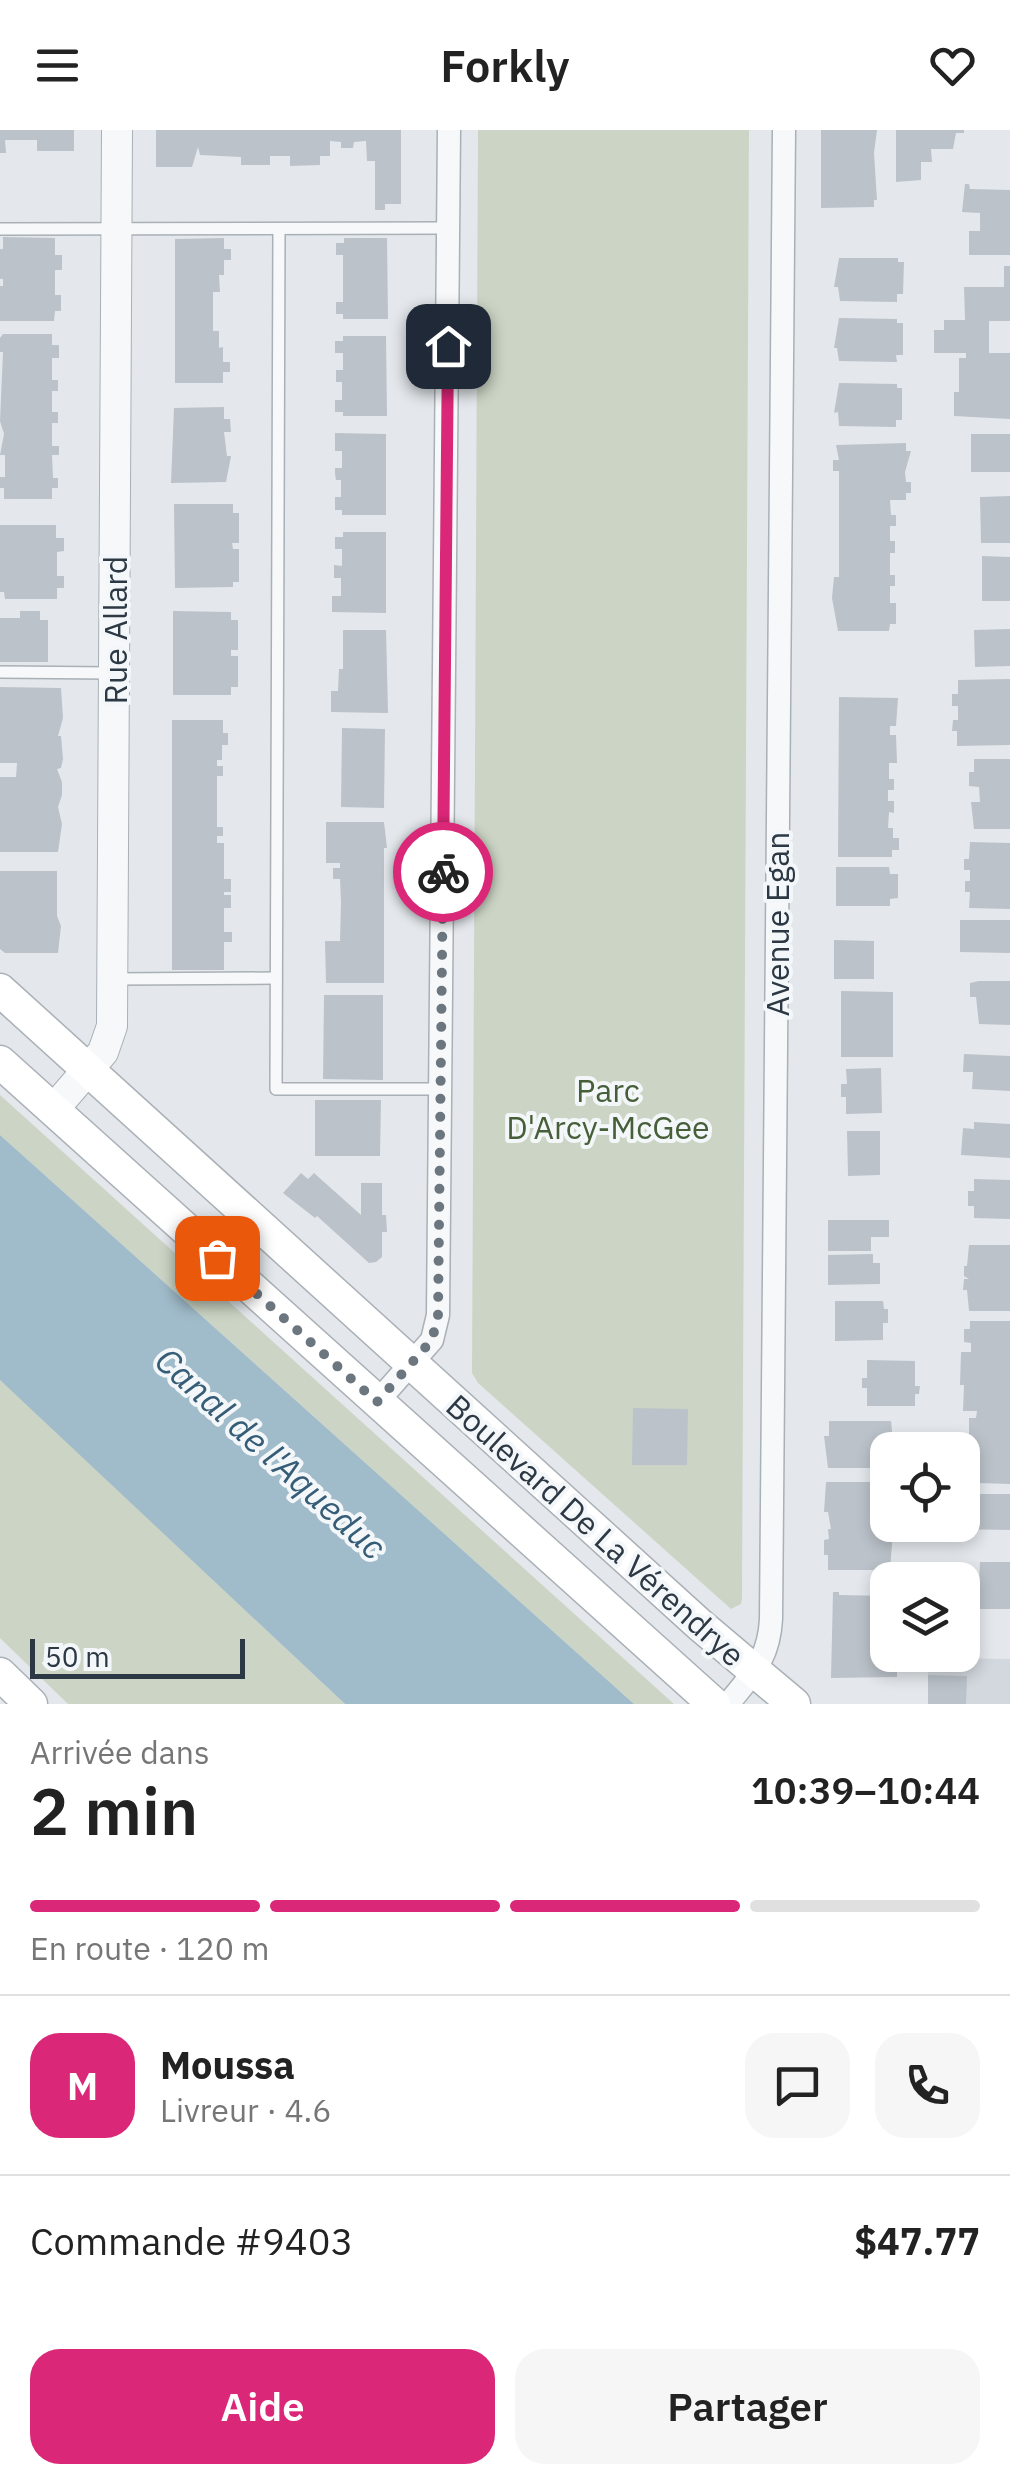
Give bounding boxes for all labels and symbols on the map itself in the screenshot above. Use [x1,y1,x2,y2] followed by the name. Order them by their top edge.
[406,304,491,389] pin
[94,556,136,704] street label: Rue Allard
[393,822,493,922] courier
[756,832,798,1016] street label: Avenue Egan
[506,1069,710,1148] park label: Parc D'Arcy-McGee
[175,1216,260,1301] pin
[146,1337,396,1569] water label: Canal de l'Aqueduc
[438,1385,754,1675] street label: Boulevard De La Vérendrye
[30,1634,245,1678] scale bar

